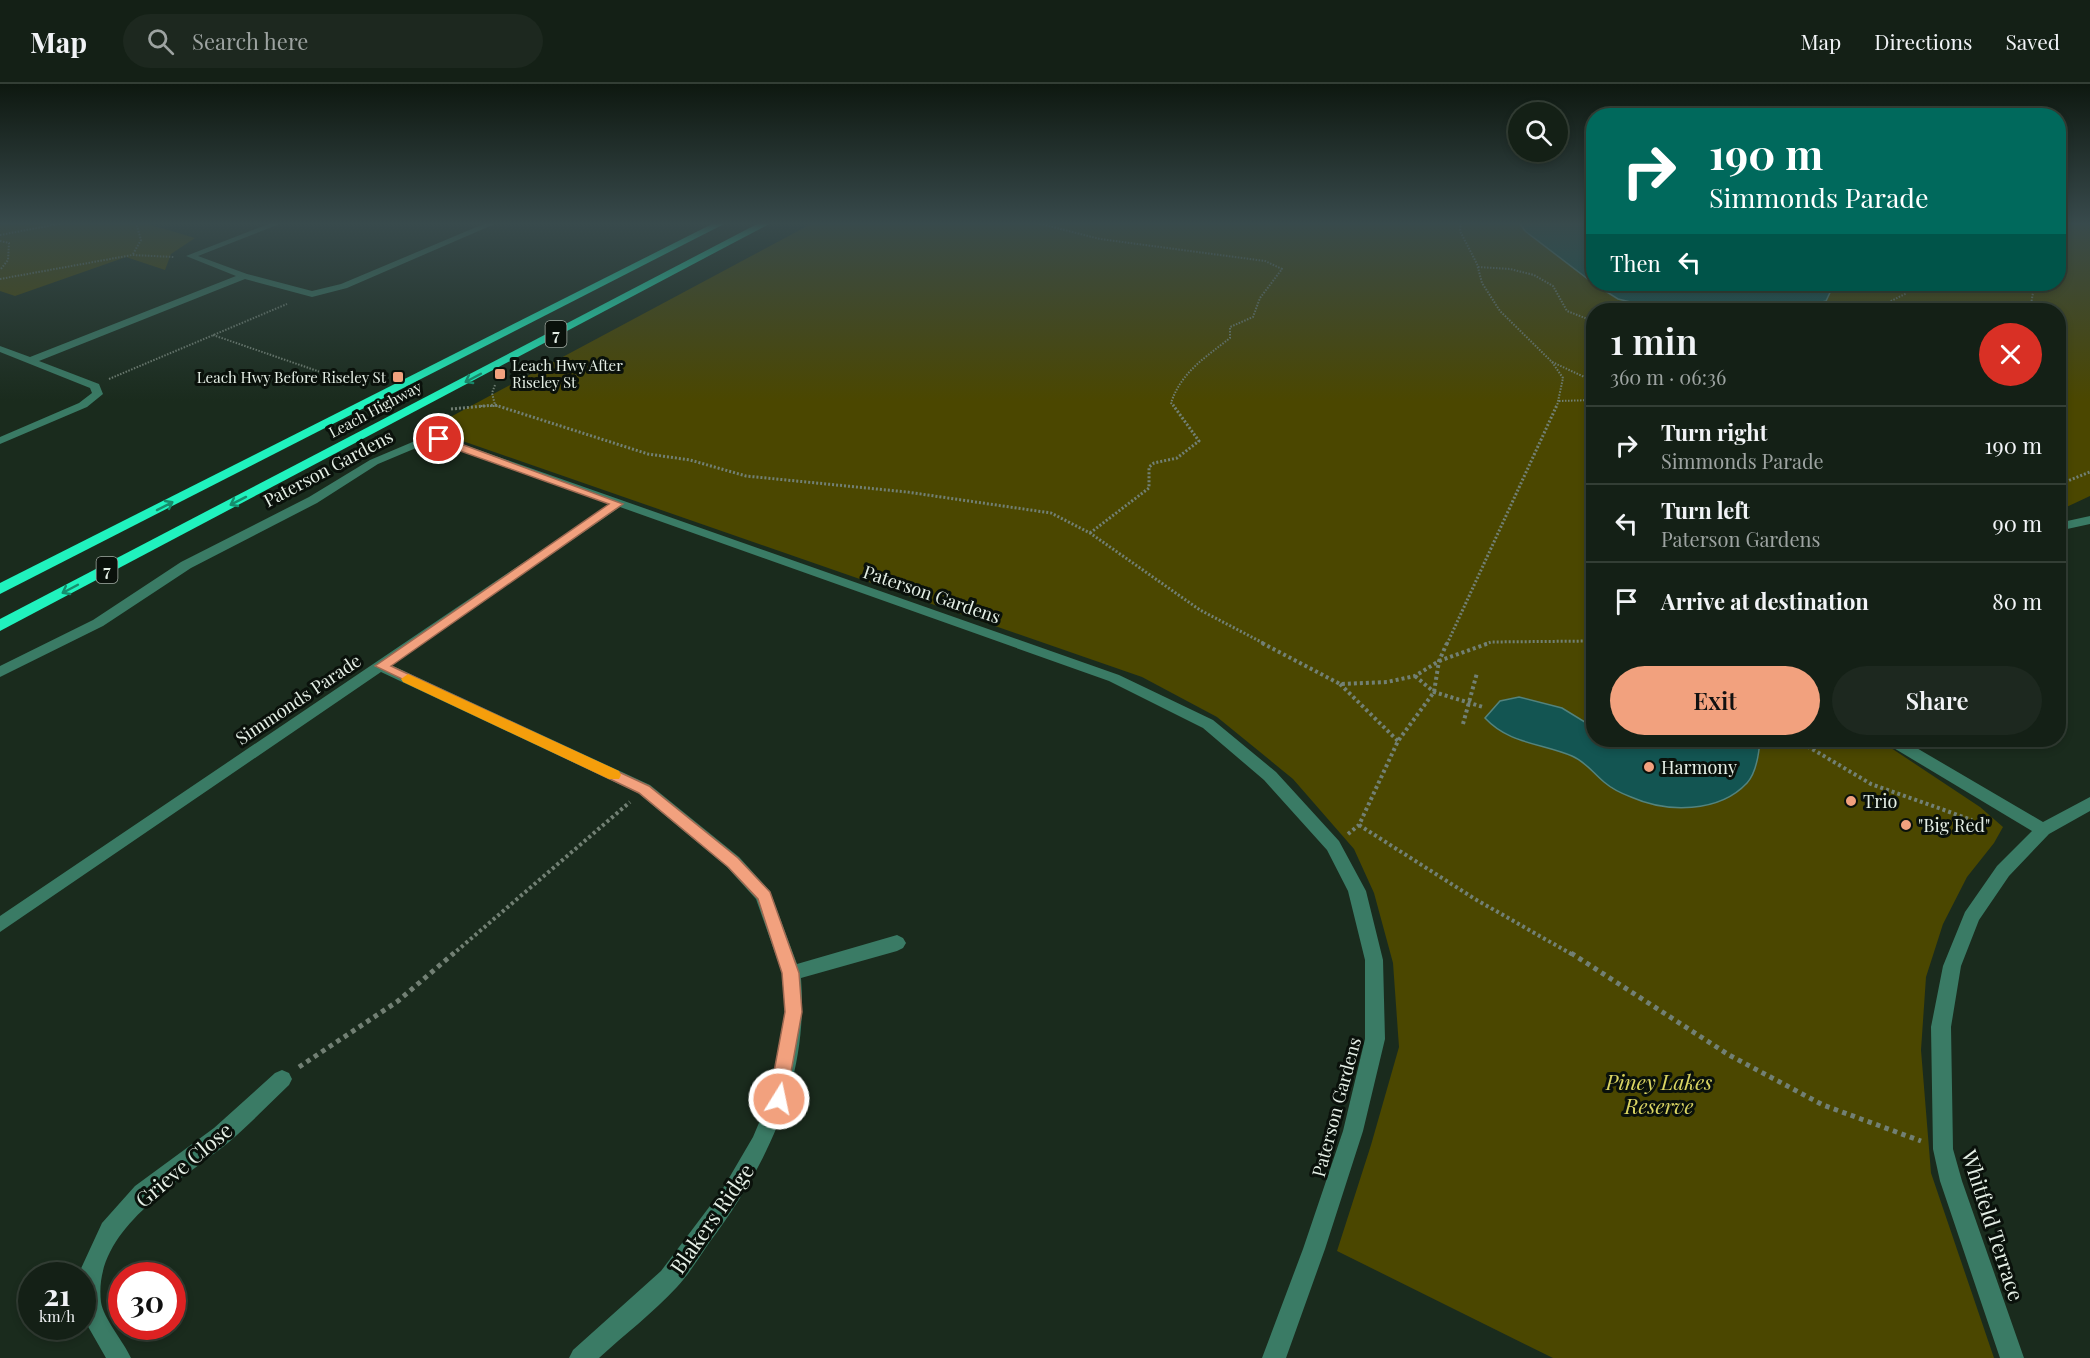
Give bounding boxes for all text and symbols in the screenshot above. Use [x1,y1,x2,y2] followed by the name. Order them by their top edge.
[123,14,543,68] search box
[30,23,87,60] text: Map
[144,25,177,58] icon: search
[192,26,308,56] text: Search here
[1800,27,1841,55] text: Map
[1874,27,1972,55] text: Directions
[2005,27,2060,55] text: Saved
[1508,102,1568,162] map controls
[1508,102,1568,162] button: search
[1709,125,1823,181] text: 190 m
[1610,132,1688,210] icon: right
[1709,179,1929,215] text: Simmonds Parade
[1673,246,1706,279] icon: left
[1610,248,1661,278] text: Then
[1610,316,1698,364] text: 1 min
[546,321,566,347] road number: 7
[1979,323,2042,386] button: close
[512,355,623,392] place label: Leach Hwy After Riseley St
[1610,363,1726,390] text: 360 m · 06:36
[197,367,387,387] place label: Leach Hwy Before Riseley St
[493,367,507,381] marker: Leach Hwy After Riseley St
[391,370,405,384] marker: Leach Hwy Before Riseley St
[464,373,482,384] one-way arrow
[325,376,425,442] street label: Leach Highway
[413,413,464,464] pin
[1661,417,1767,447] text: Turn right
[422,422,455,455] icon: arrive
[259,424,397,512] street label: Paterson Gardens
[1610,429,1643,462] icon: right
[1984,430,2042,460] text: 190 m
[1661,447,1824,474] text: Simmonds Parade
[229,495,247,507] one-way arrow
[1661,495,1750,525] text: Turn left
[155,499,173,511] one-way arrow
[1610,507,1643,540] icon: left
[1993,508,2042,538] text: 90 m
[1661,525,1820,552] text: Paterson Gardens
[96,557,118,583] road number: 7
[860,559,1004,629] street label: Paterson Gardens
[62,583,79,595] one-way arrow
[1610,585,1643,618] icon: arrive
[1661,586,1869,616] text: Arrive at destination
[1992,586,2042,616] text: 80 m
[231,648,365,750] street label: Simmonds Parade
[1610,666,1820,735] button: Exit
[1832,666,2042,735] button: Share
[1661,755,1737,779] place label: Harmony
[1642,760,1656,774] marker: Harmony
[1863,789,1897,813] place label: Trio
[1844,794,1858,808] marker: Trio
[1918,813,1990,837] place label: "Big Red"
[1899,818,1913,832] marker: "Big Red"
[1306,1035,1366,1179] street label: Paterson Gardens
[747,1067,811,1131] position arrow
[1605,1067,1712,1119] park label: Piney Lakes Reserve
[129,1115,237,1213] street label: Grieve Close
[1956,1145,2032,1304] street label: Whitfeld Terrace
[663,1157,759,1279] street label: Blakers Ridge
[108,1262,186,1340] speed limit sign: 30
[43,1274,71,1314] text: 21
[39,1306,75,1326] text: km/h

